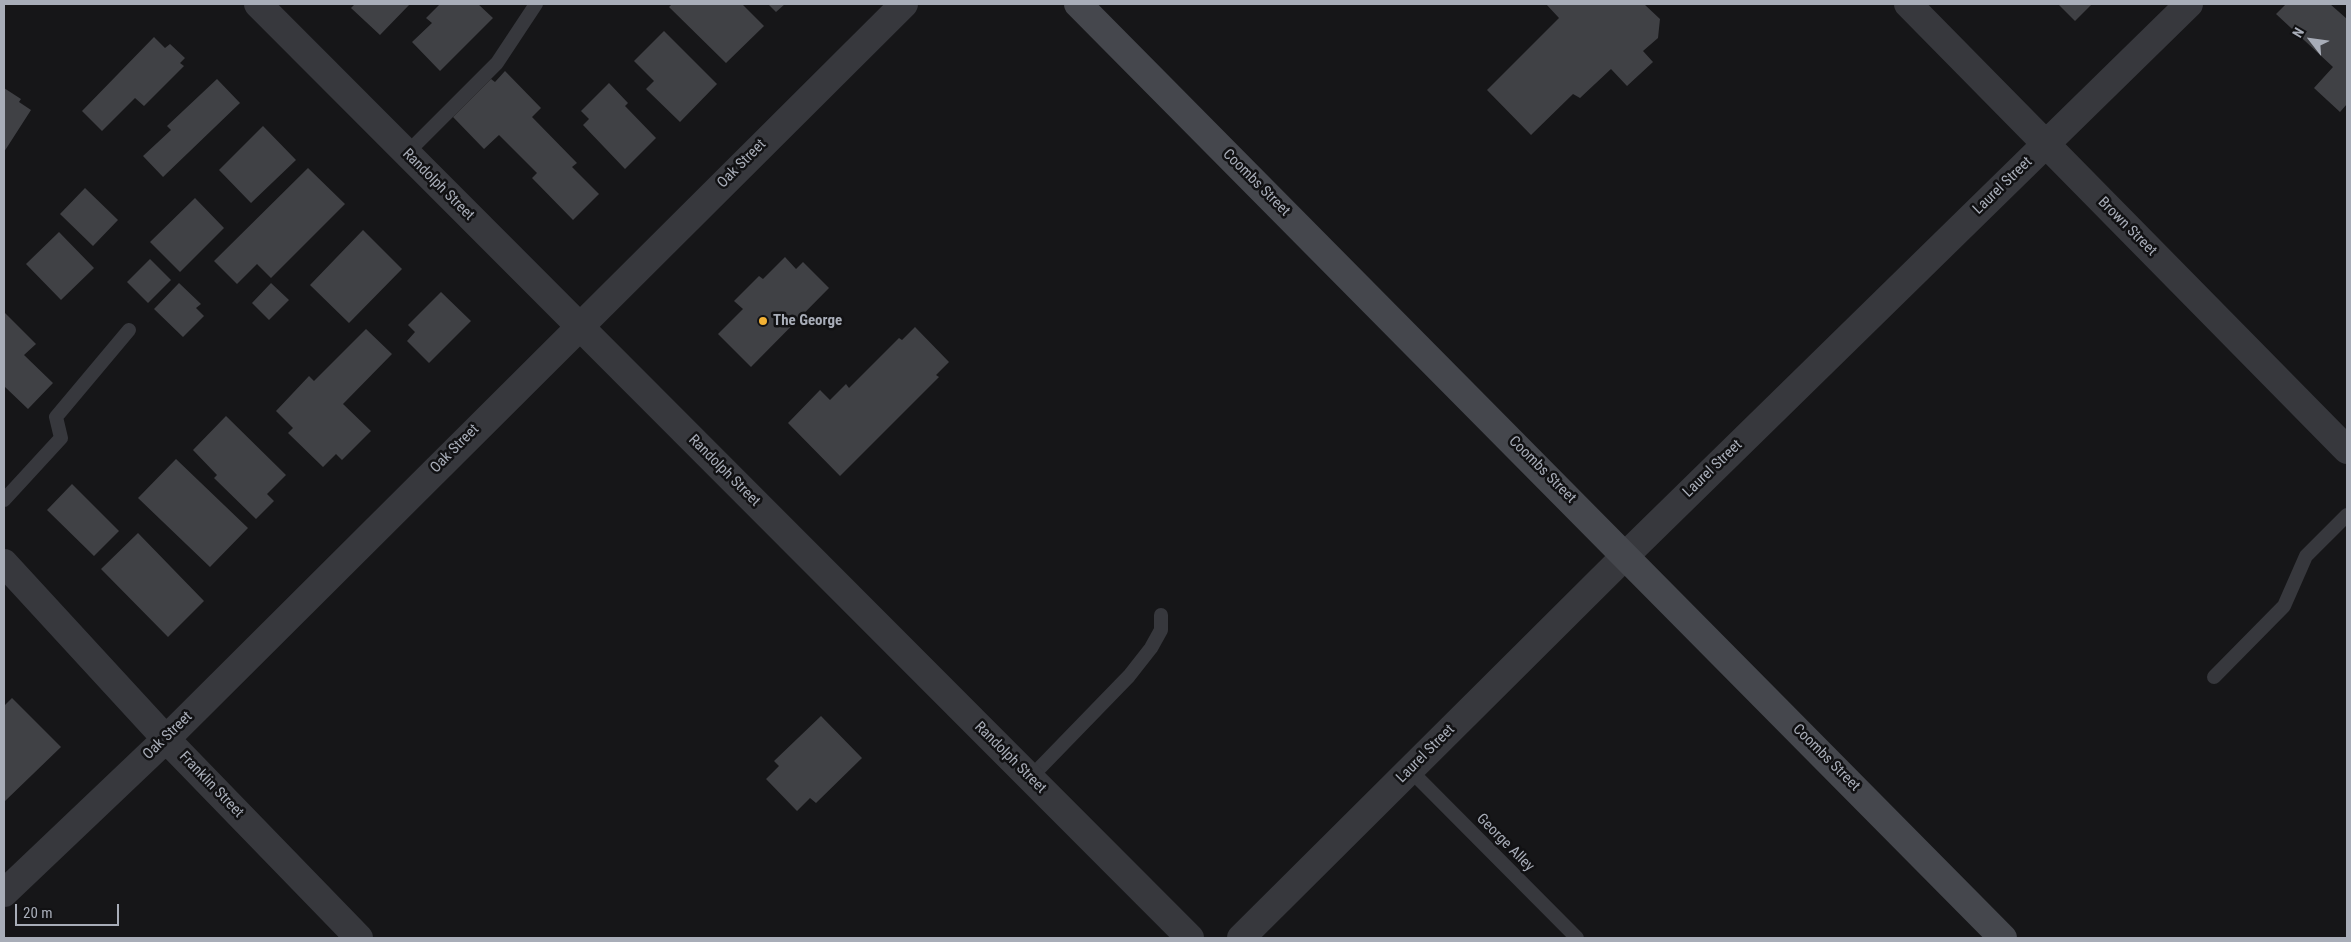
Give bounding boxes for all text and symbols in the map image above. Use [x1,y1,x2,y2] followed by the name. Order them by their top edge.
[2286,15,2336,65] north arrow
[2289,25,2307,40] text: N
[714,136,770,192] street label: Oak Street
[398,145,478,225] street label: Randolph Street
[1219,146,1293,220] street label: Coombs Street
[1970,153,2036,219] street label: Laurel Street
[2094,194,2160,260] street label: Brown Street
[773,312,842,330] place label: The George
[757,315,769,327] marker: The George
[427,421,483,477] street label: Oak Street
[684,431,764,511] street label: Randolph Street
[1505,433,1579,507] street label: Coombs Street
[1680,436,1746,502] street label: Laurel Street
[140,708,196,764] street label: Oak Street
[970,718,1050,798] street label: Randolph Street
[1393,721,1459,787] street label: Laurel Street
[1789,721,1863,795] street label: Coombs Street
[175,748,247,822] street label: Franklin Street
[1472,810,1538,876] street label: George Alley
[18,894,121,926] scale bar
[23,904,53,922] text: 20 m

